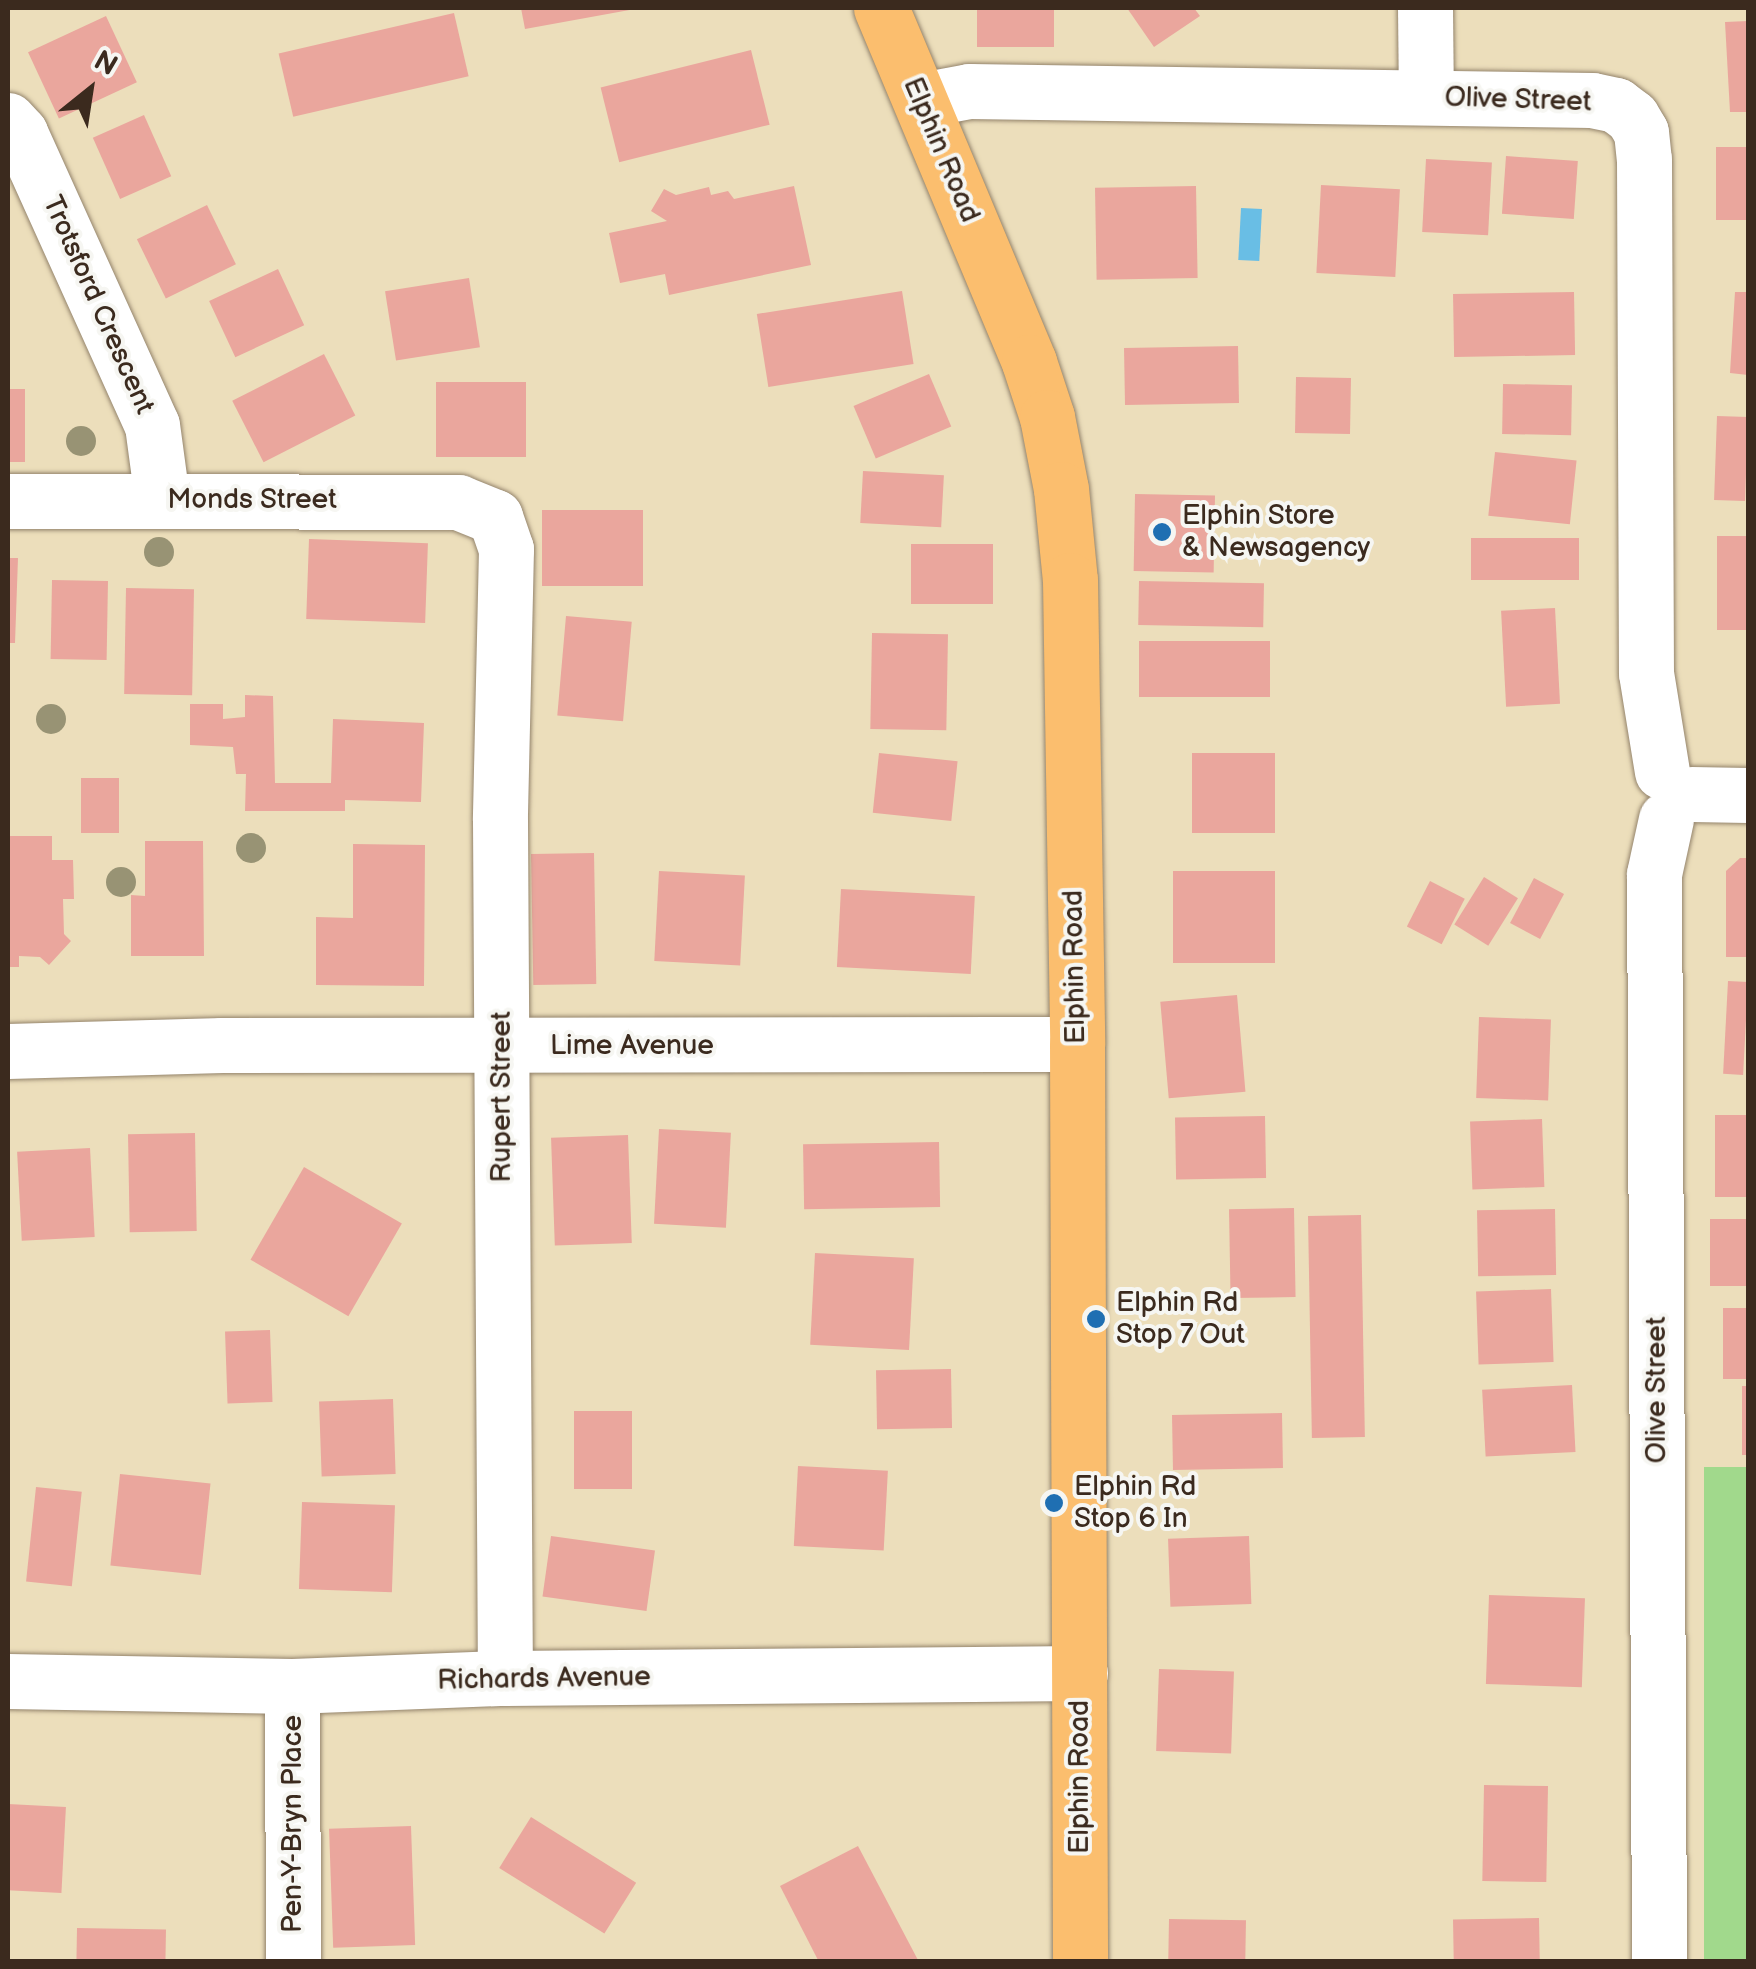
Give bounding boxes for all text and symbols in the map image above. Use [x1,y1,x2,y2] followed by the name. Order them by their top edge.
[40,40,140,140] north arrow
[88,44,123,83] text: N
[895,73,987,227] street label: Elphin Road
[1444,81,1592,119] street label: Olive Street
[35,191,161,419] street label: Trotsford Crescent
[167,483,337,517] street label: Monds Street
[1182,499,1370,565] place label: Elphin Store & Newsagency
[1151,521,1173,543] marker: Elphin Store & Newsagency
[1057,890,1093,1044] street label: Elphin Road
[485,1011,519,1183] street label: Rupert Street
[550,1029,714,1063] street label: Lime Avenue
[1116,1286,1247,1352] place label: Elphin Rd Stop 7 Out
[1085,1308,1107,1330] marker: Elphin Rd Stop 7 Out
[1640,1316,1674,1464] street label: Olive Street
[1074,1470,1196,1536] place label: Elphin Rd Stop 6 In
[1043,1492,1065,1514] marker: Elphin Rd Stop 6 In
[437,1660,651,1698] street label: Richards Avenue
[1063,1700,1097,1854] street label: Elphin Road
[276,1715,310,1933] street label: Pen-Y-Bryn Place

